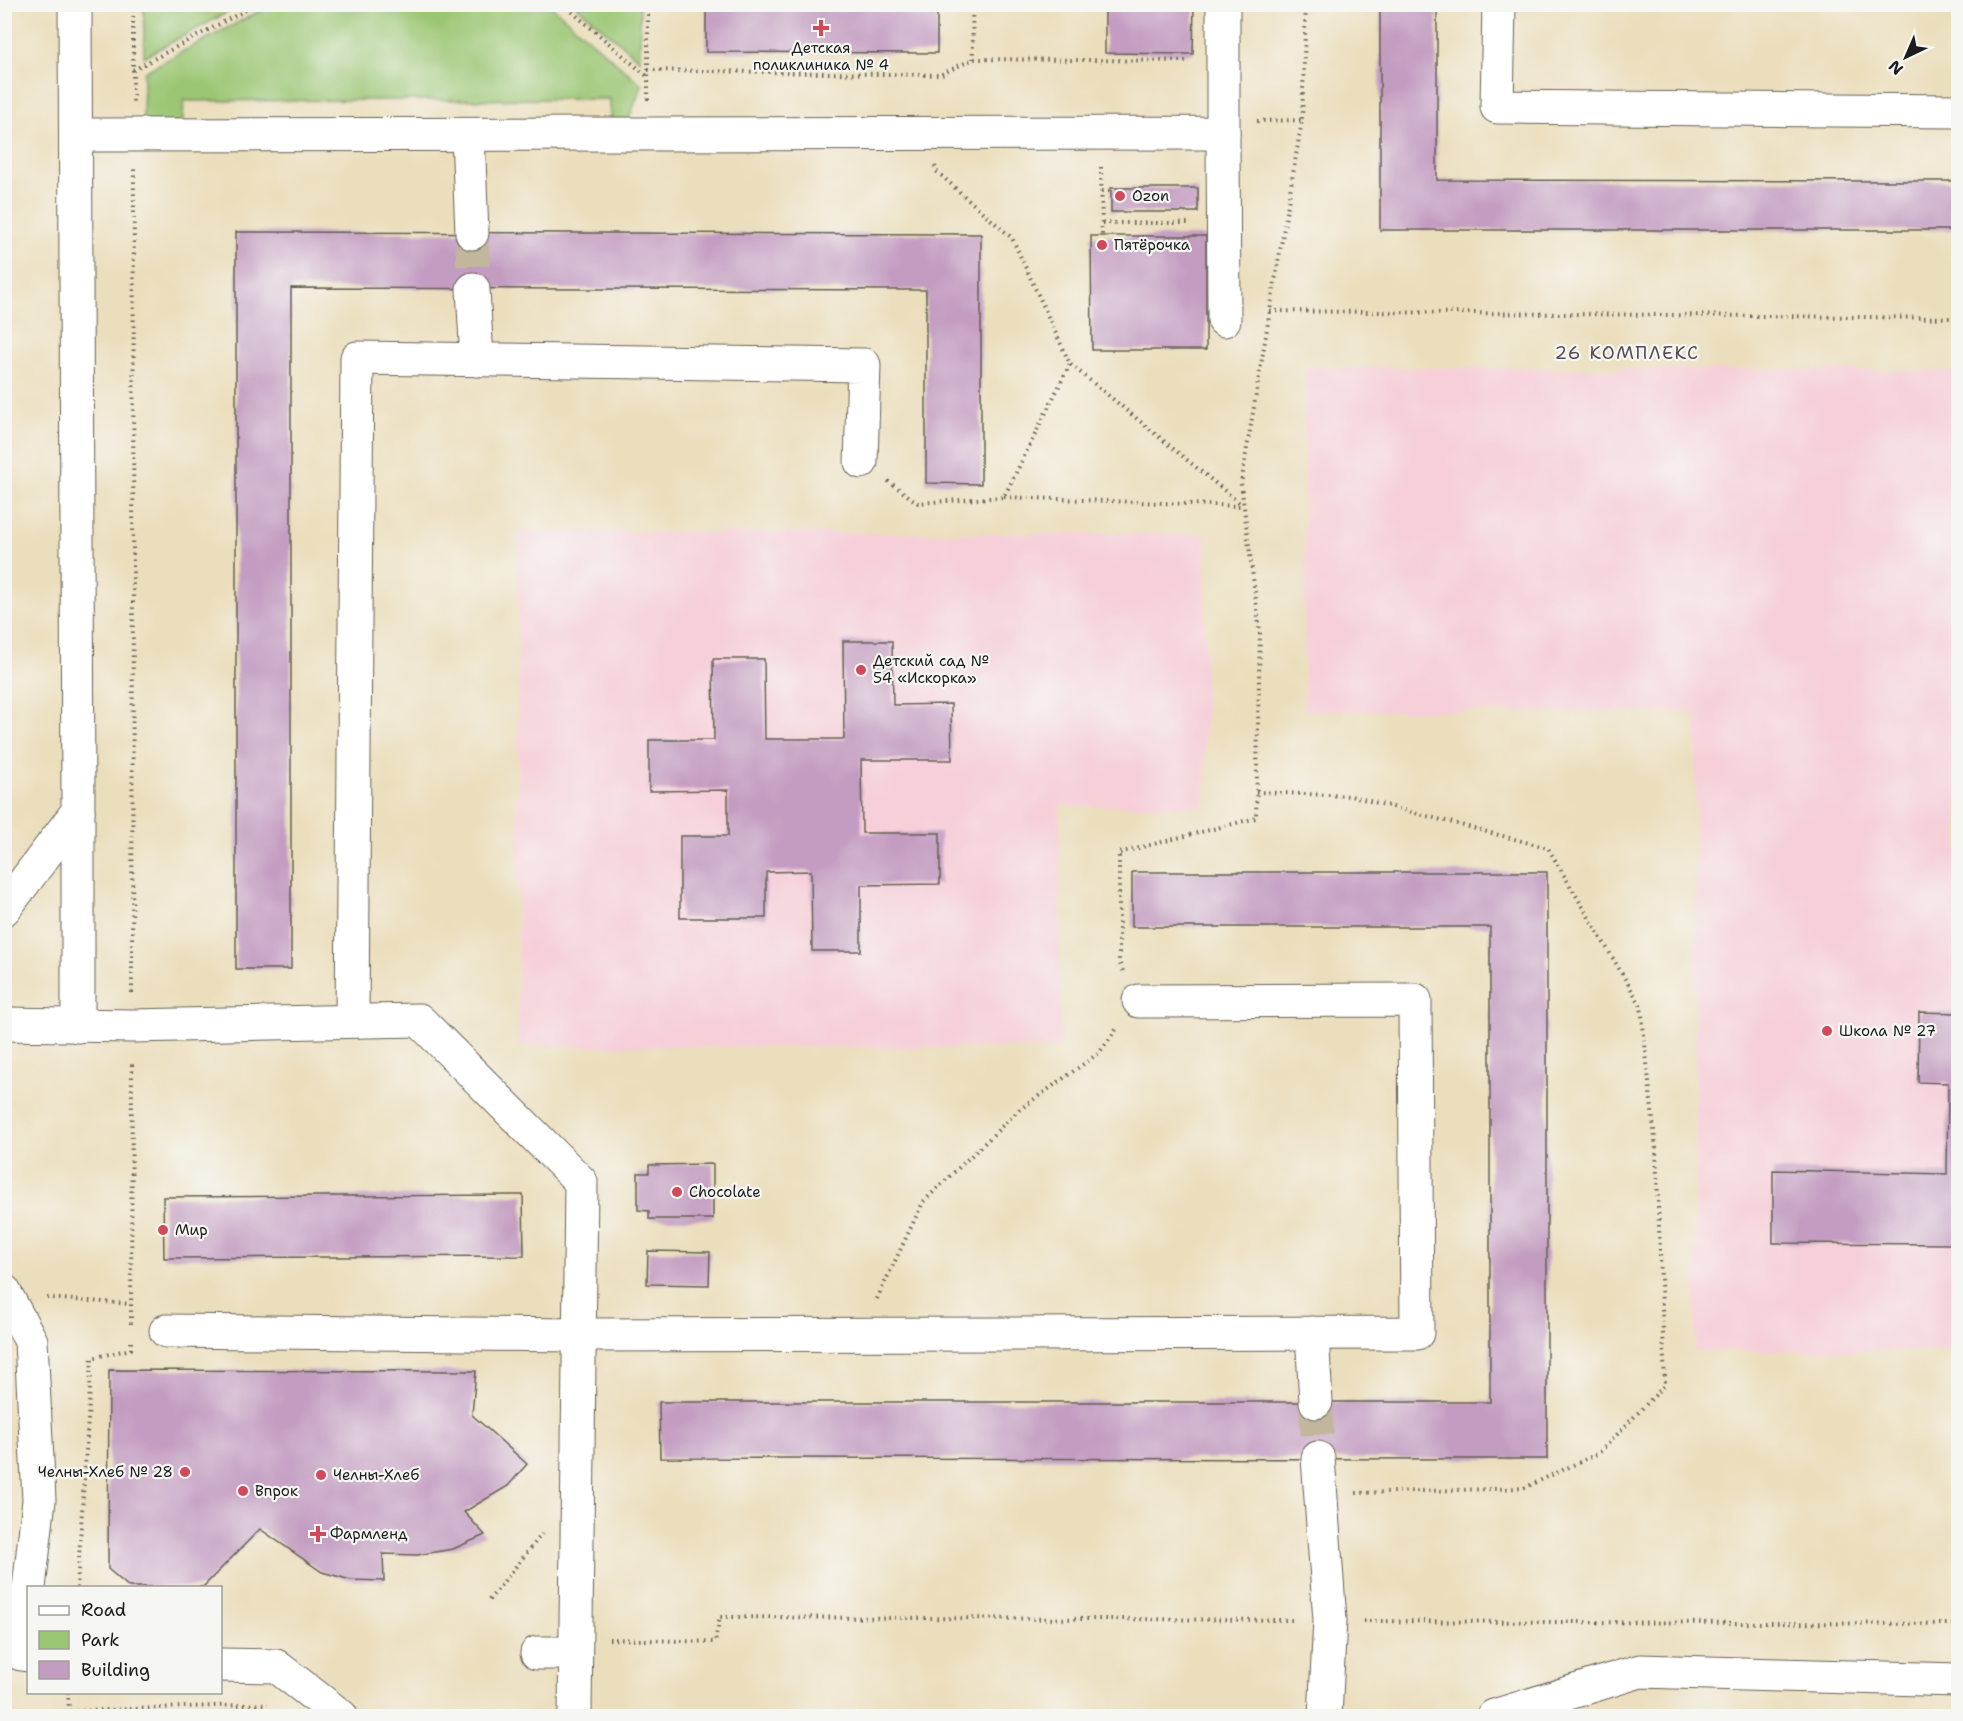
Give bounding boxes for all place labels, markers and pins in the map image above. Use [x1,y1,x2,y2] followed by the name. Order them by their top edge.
[812,19,830,37] marker: Детская поликлиника № 4
[753,38,889,75] place label: Детская поликлиника № 4
[1132,186,1169,206] place label: Ozon
[1113,189,1127,203] marker: Ozon
[1114,235,1191,255] place label: Пятёрочка
[1095,238,1109,252] marker: Пятёрочка
[873,651,989,688] place label: Детский сад № 54 «Искорка»
[854,663,868,677] marker: Детский сад № 54 «Искорка»
[1839,1021,1936,1041] place label: Школа № 27
[1820,1024,1834,1038] marker: Школа № 27
[689,1182,761,1202] place label: Chocolate
[670,1185,684,1199] marker: Chocolate
[175,1220,208,1240] place label: Мир
[156,1223,170,1237] marker: Мир
[38,1462,173,1482] place label: Челны-Хлеб № 28
[178,1465,192,1479] marker: Челны-Хлеб № 28
[333,1465,419,1485] place label: Челны-Хлеб
[314,1468,328,1482] marker: Челны-Хлеб
[255,1481,298,1501] place label: Впрок
[236,1484,250,1498] marker: Впрок
[330,1524,408,1544] place label: Фармленд
[311,1527,325,1541] marker: Фармленд

